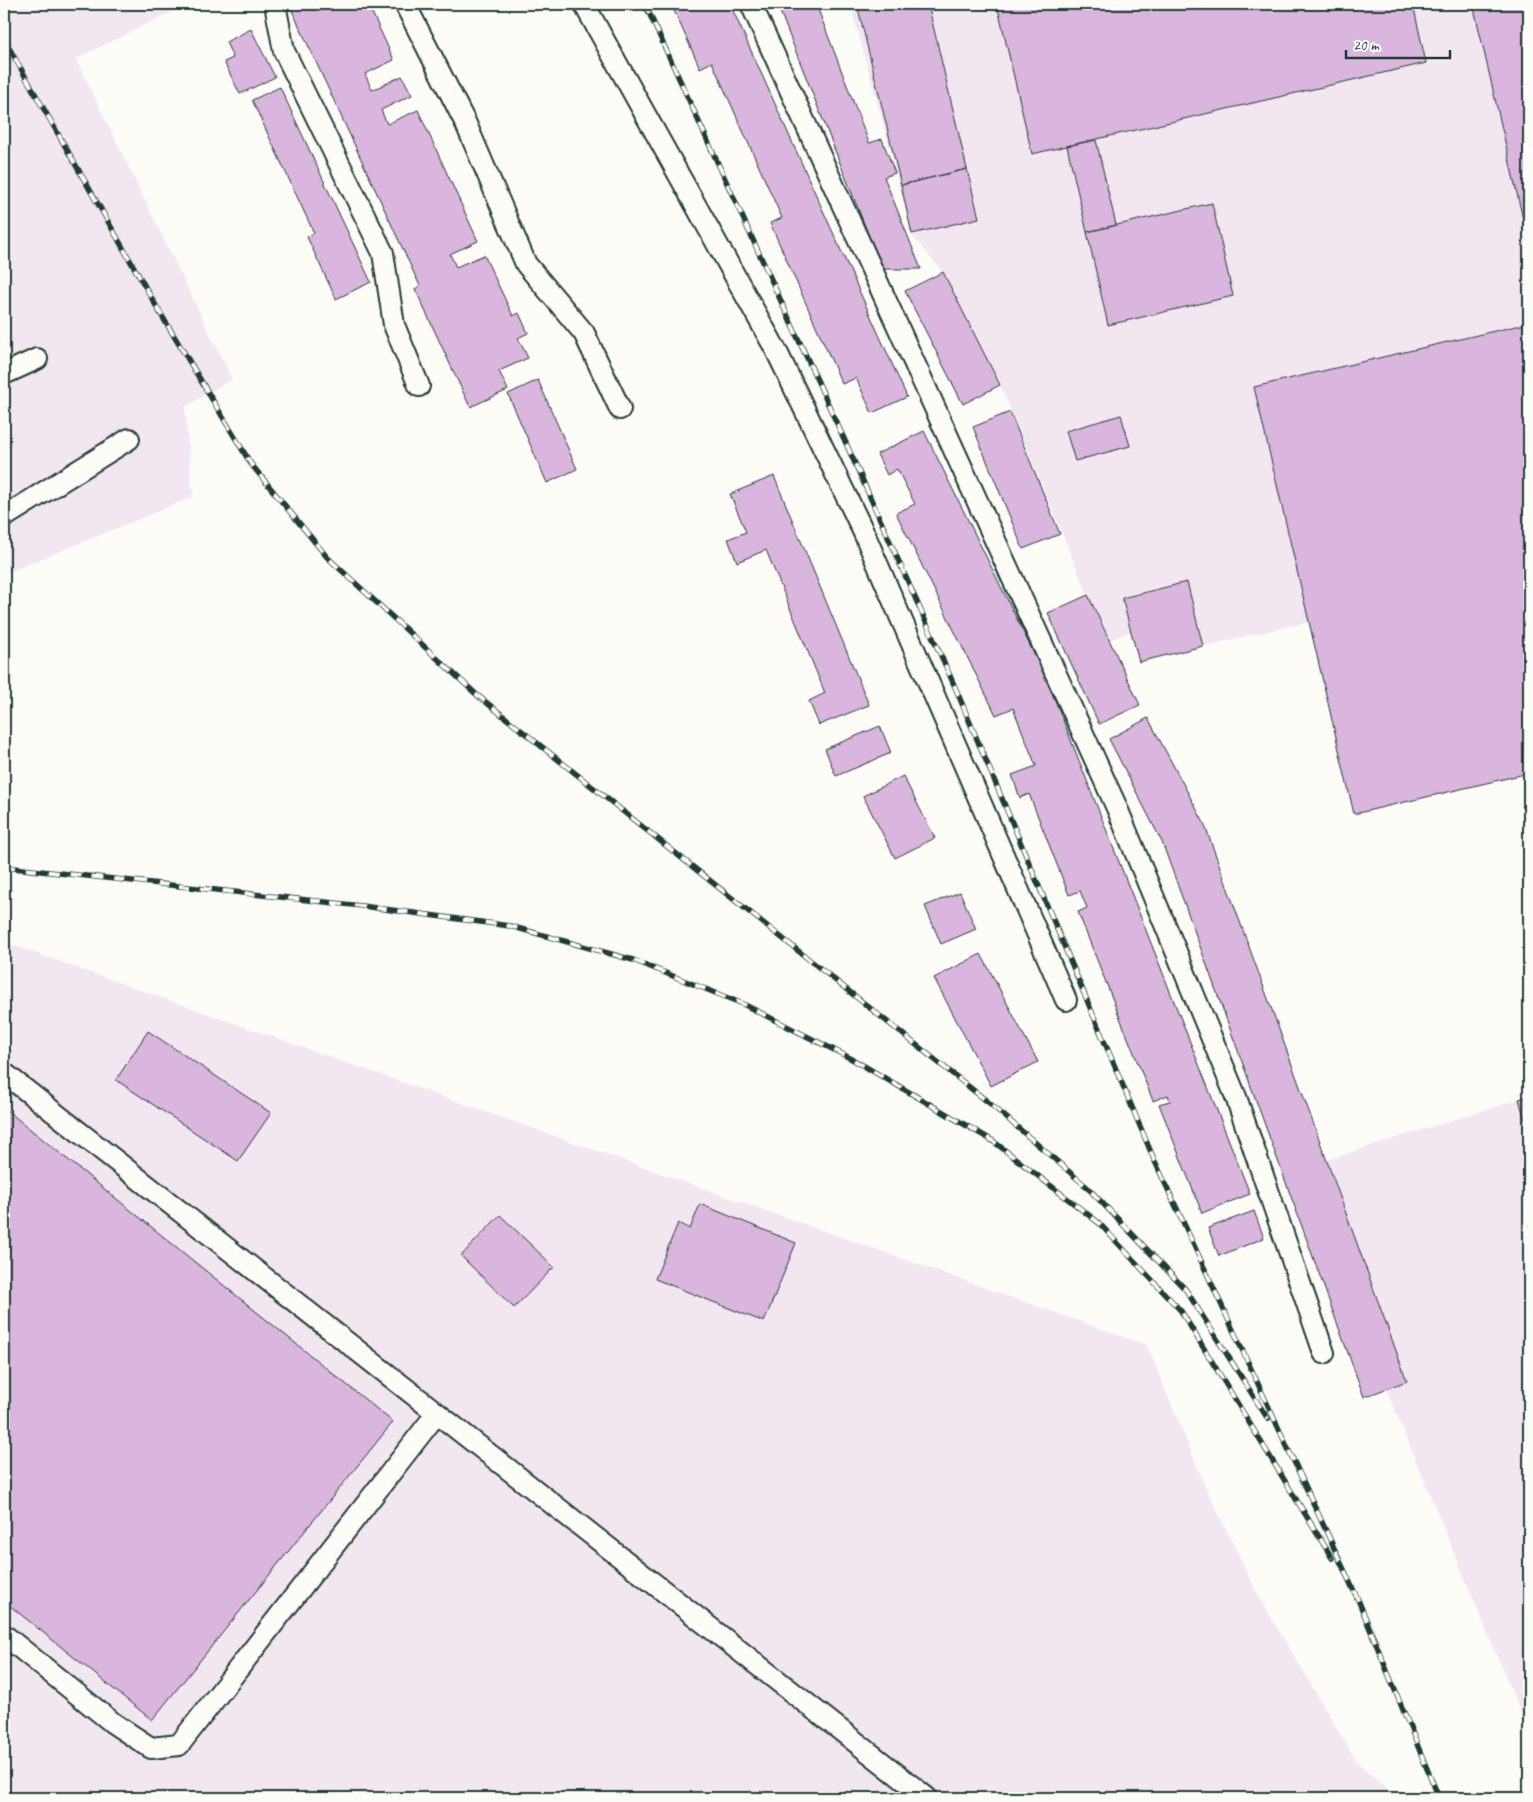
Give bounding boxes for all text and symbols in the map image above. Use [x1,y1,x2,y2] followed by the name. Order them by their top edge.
[1346,28,1449,60] scale bar
[1353,36,1380,55] text: 20 m

